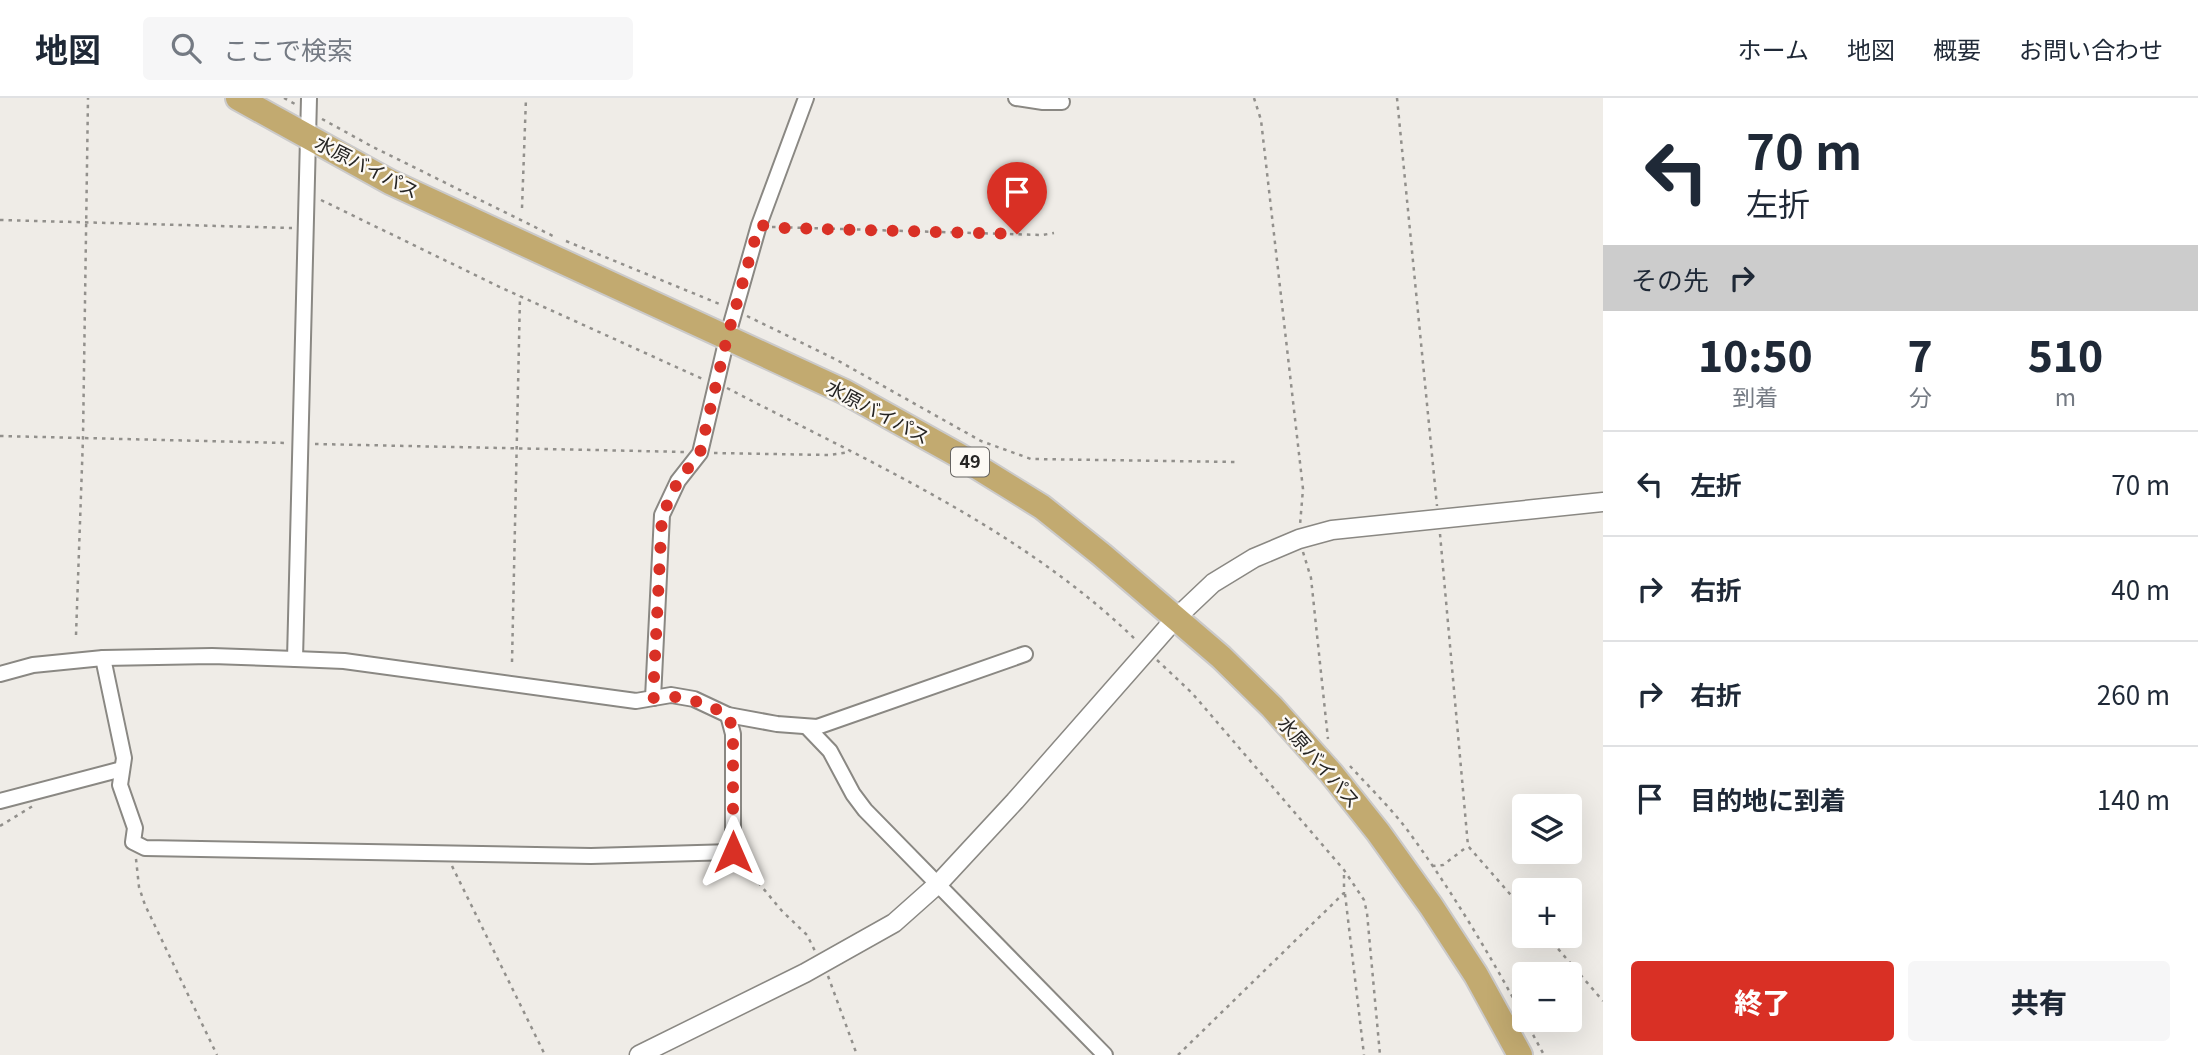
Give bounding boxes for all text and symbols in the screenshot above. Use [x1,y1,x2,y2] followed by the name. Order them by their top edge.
[143,17,633,80] search box
[35,24,101,72] text: 地図
[167,29,205,67] icon: search
[223,30,353,67] text: ここで検索
[1738,31,1809,66] text: ホーム
[1847,31,1895,66] text: 地図
[1933,31,1981,66] text: 概要
[2019,31,2163,66] text: お問い合わせ
[1746,113,1862,184] text: 70 m
[1631,126,1722,217] icon: left
[311,128,424,203] street label: 水原バイパス
[987,162,1047,234] pin
[998,173,1036,211] icon: arrive
[1746,179,1810,225] text: 左折
[1723,259,1761,297] icon: right
[1631,260,1709,297] text: その先
[1698,323,1813,384] text: 10:50
[1908,323,1933,384] text: 7
[2028,323,2103,384] text: 510
[822,372,935,449] street label: 水原バイパス
[1732,379,1778,413] text: 到着
[1909,379,1932,413] text: 分
[2055,379,2076,413] text: m
[951,448,989,476] road number: 49
[1631,465,1669,503] icon: left
[1690,465,1742,502] text: 左折
[2111,465,2170,502] text: 70 m
[1631,570,1669,608] icon: right
[1690,570,1742,607] text: 右折
[2111,570,2170,607] text: 40 m
[1631,675,1669,713] icon: right
[1690,675,1742,712] text: 右折
[2097,675,2170,712] text: 260 m
[1273,709,1368,813] street label: 水原バイパス
[1631,780,1669,818] icon: arrive
[1690,780,1846,817] text: 目的地に到着
[2097,780,2170,817] text: 140 m
[1512,794,1582,1032] map controls
[1512,794,1582,864] button: layers
[696,815,770,889] position arrow
[1512,878,1582,948] button: +
[1631,961,1894,1041] button: 終了
[1908,961,2170,1041] button: 共有
[1512,962,1582,1032] button: −

